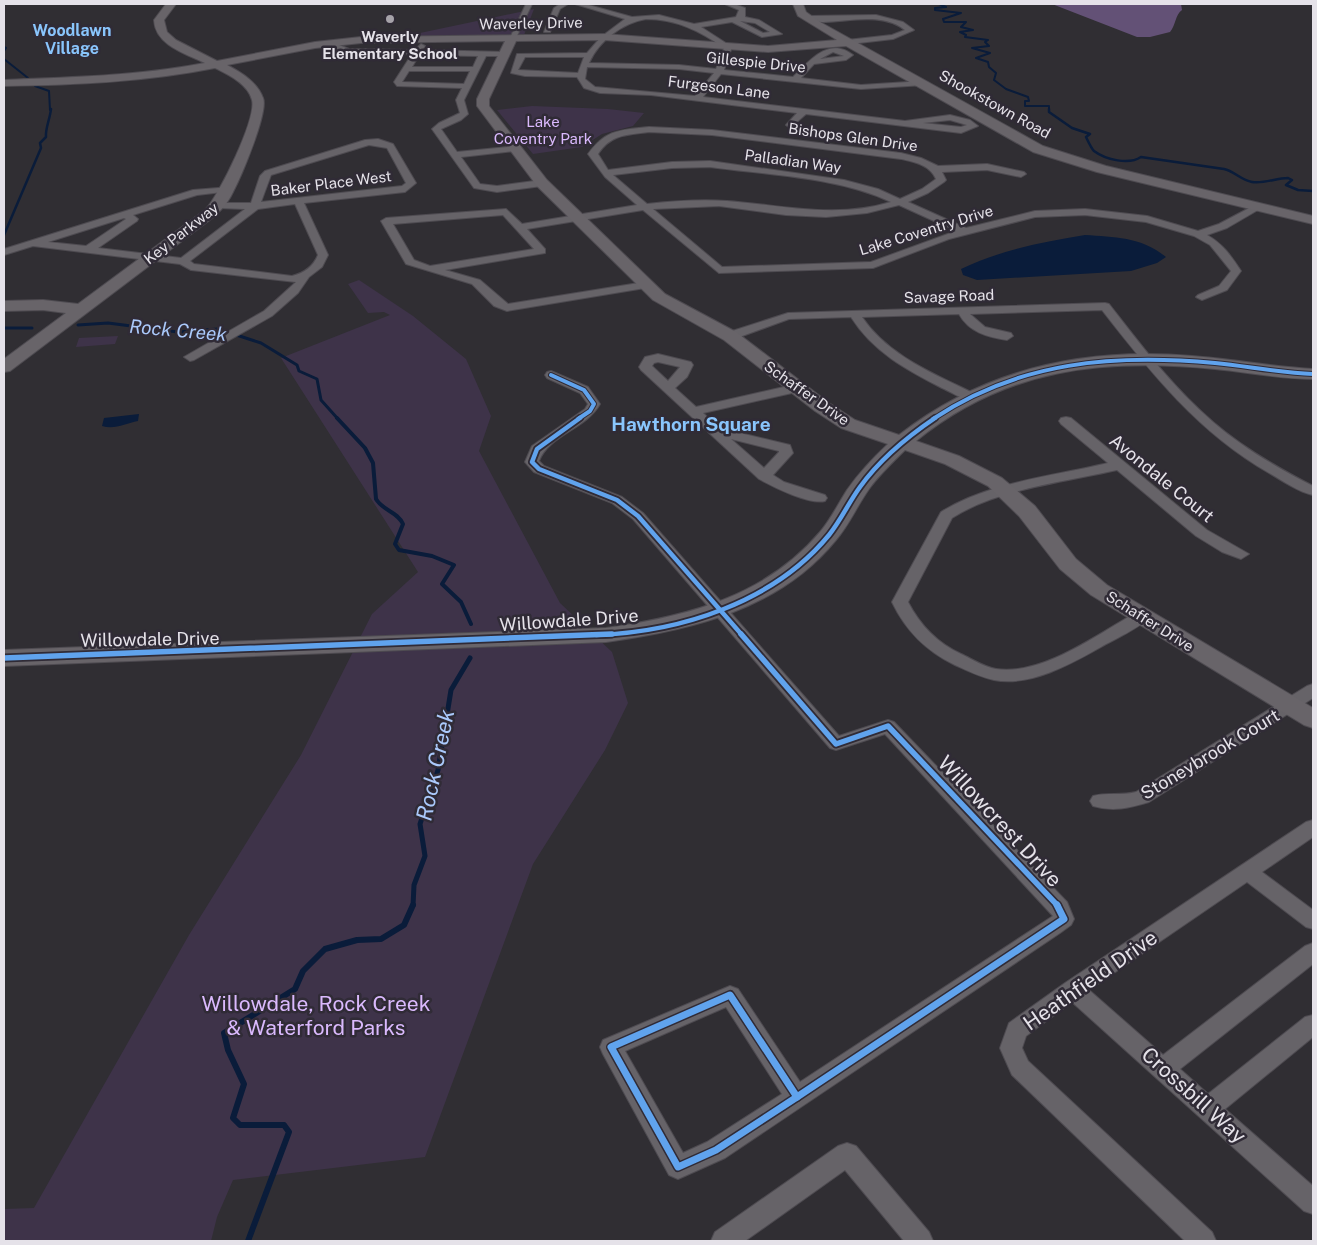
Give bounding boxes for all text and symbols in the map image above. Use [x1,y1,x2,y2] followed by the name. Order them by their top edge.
[384,13,396,25] marker: Waverly Elementary School
[479,14,583,32] street label: Waverley Drive
[33,21,111,58] district label: Woodlawn Village
[322,28,458,62] place label: Waverly Elementary School
[705,48,807,76] street label: Gillespie Drive
[936,66,1054,142] street label: Shookstown Road
[667,72,771,102] street label: Furgeson Lane
[494,113,592,147] park label: Lake Coventry Park
[787,120,919,154] street label: Bishops Glen Drive
[744,146,842,176] street label: Palladian Way
[269,167,393,199] street label: Baker Place West
[140,199,222,267] street label: Key Parkway
[857,202,995,258] street label: Lake Coventry Drive
[904,286,994,306] street label: Savage Road
[128,315,228,345] water label: Rock Creek
[761,357,853,429] street label: Schaffer Drive
[611,413,771,435] district label: Hawthorn Square
[1106,430,1218,526] street label: Avondale Court
[1103,587,1197,655] street label: Schaffer Drive
[499,605,639,635] street label: Willowdale Drive
[80,627,220,651] street label: Willowdale Drive
[1137,704,1283,804] street label: Stoneybrook Court
[411,707,460,823] water label: Rock Creek
[933,750,1067,892] street label: Willowcrest Drive
[1018,925,1162,1035] street label: Heathfield Drive
[201,991,431,1040] park label: Willowdale, Rock Creek & Waterford Parks
[1137,1042,1251,1148] street label: Crossbill Way

